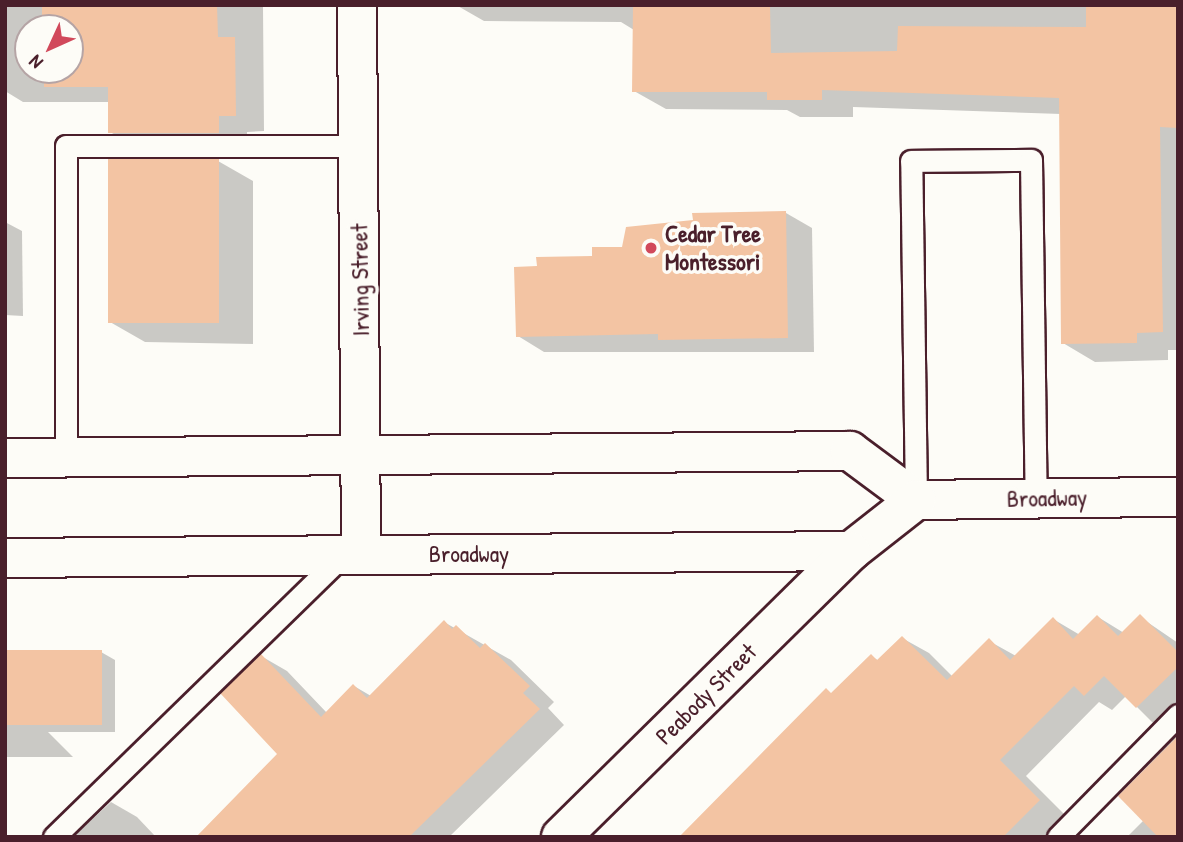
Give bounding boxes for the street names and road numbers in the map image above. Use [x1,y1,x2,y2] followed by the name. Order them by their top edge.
[345,223,375,337] street label: Irving Street
[1006,483,1088,513] street label: Broadway
[429,540,509,568] street label: Broadway
[650,638,762,750] street label: Peabody Street

